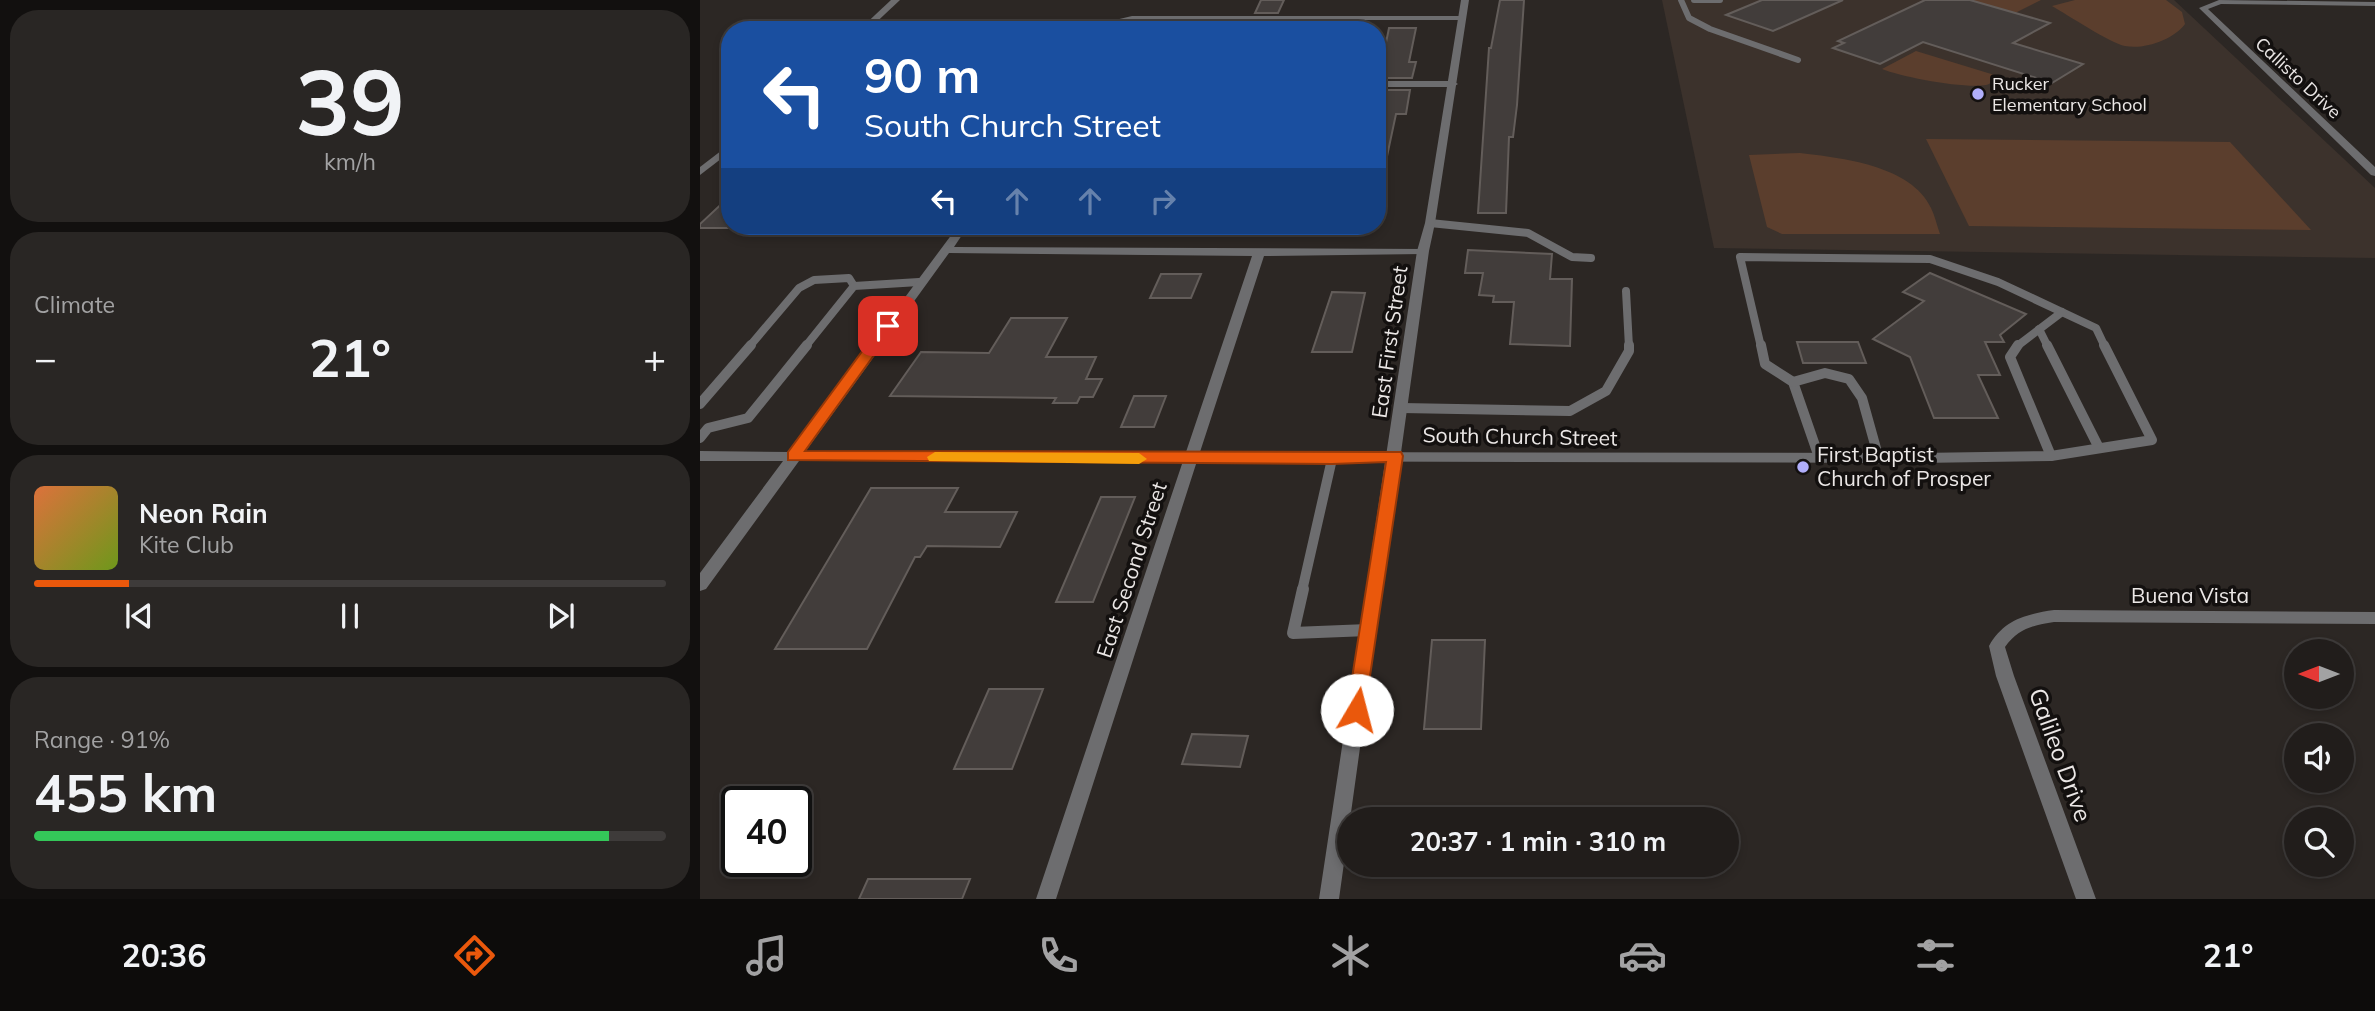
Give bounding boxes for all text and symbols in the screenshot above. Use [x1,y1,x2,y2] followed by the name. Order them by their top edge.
[2251,32,2346,123] street label: Callisto Drive
[295,44,405,158] text: 39
[864,44,980,105] text: 90 m
[749,49,840,140] icon: left
[1992,72,2147,116] place label: Rucker Elementary School
[1970,86,1986,102] marker: Rucker Elementary School
[864,105,1161,145] text: South Church Street
[324,147,376,176] text: km/h
[925,182,963,220] icon: left
[998,182,1036,220] icon: ahead
[1071,182,1109,220] icon: ahead
[1144,182,1182,220] icon: right
[1365,264,1413,420] street label: East First Street
[34,290,115,319] text: Climate
[858,296,918,356] pin
[869,307,907,345] icon: arrive
[309,325,391,390] text: 21°
[34,334,57,382] text: −
[643,334,666,382] text: +
[1422,421,1618,451] street label: South Church Street
[1817,441,1991,491] place label: First Baptist Church of Prosper
[1795,459,1811,475] marker: First Baptist Church of Prosper
[1090,479,1172,661] street label: East Second Street
[139,497,268,530] text: Neon Rain
[139,530,234,559] text: Kite Club
[2131,582,2249,608] street label: Buena Vista
[120,597,158,635] icon: previous
[331,597,369,635] icon: pause
[542,597,580,635] icon: next
[2284,639,2354,709] north arrow
[2284,639,2354,877] map controls
[1320,673,1394,747] position arrow
[2023,684,2099,826] street label: Galileo Drive
[2284,723,2354,793] button: sound
[34,725,170,754] text: Range · 91%
[34,760,217,825] text: 455 km
[721,786,812,877] speed limit sign: 40
[2284,807,2354,877] button: search
[1410,825,1666,858] text: 20:37 · 1 min · 310 m
[450,931,499,980] icon: directions
[742,931,791,980] icon: music
[1034,931,1083,980] icon: phone
[1326,931,1375,980] icon: climate
[1618,931,1667,980] icon: car
[1911,931,1960,980] icon: filters
[122,935,206,975] text: 20:36
[2203,935,2253,975] text: 21°

